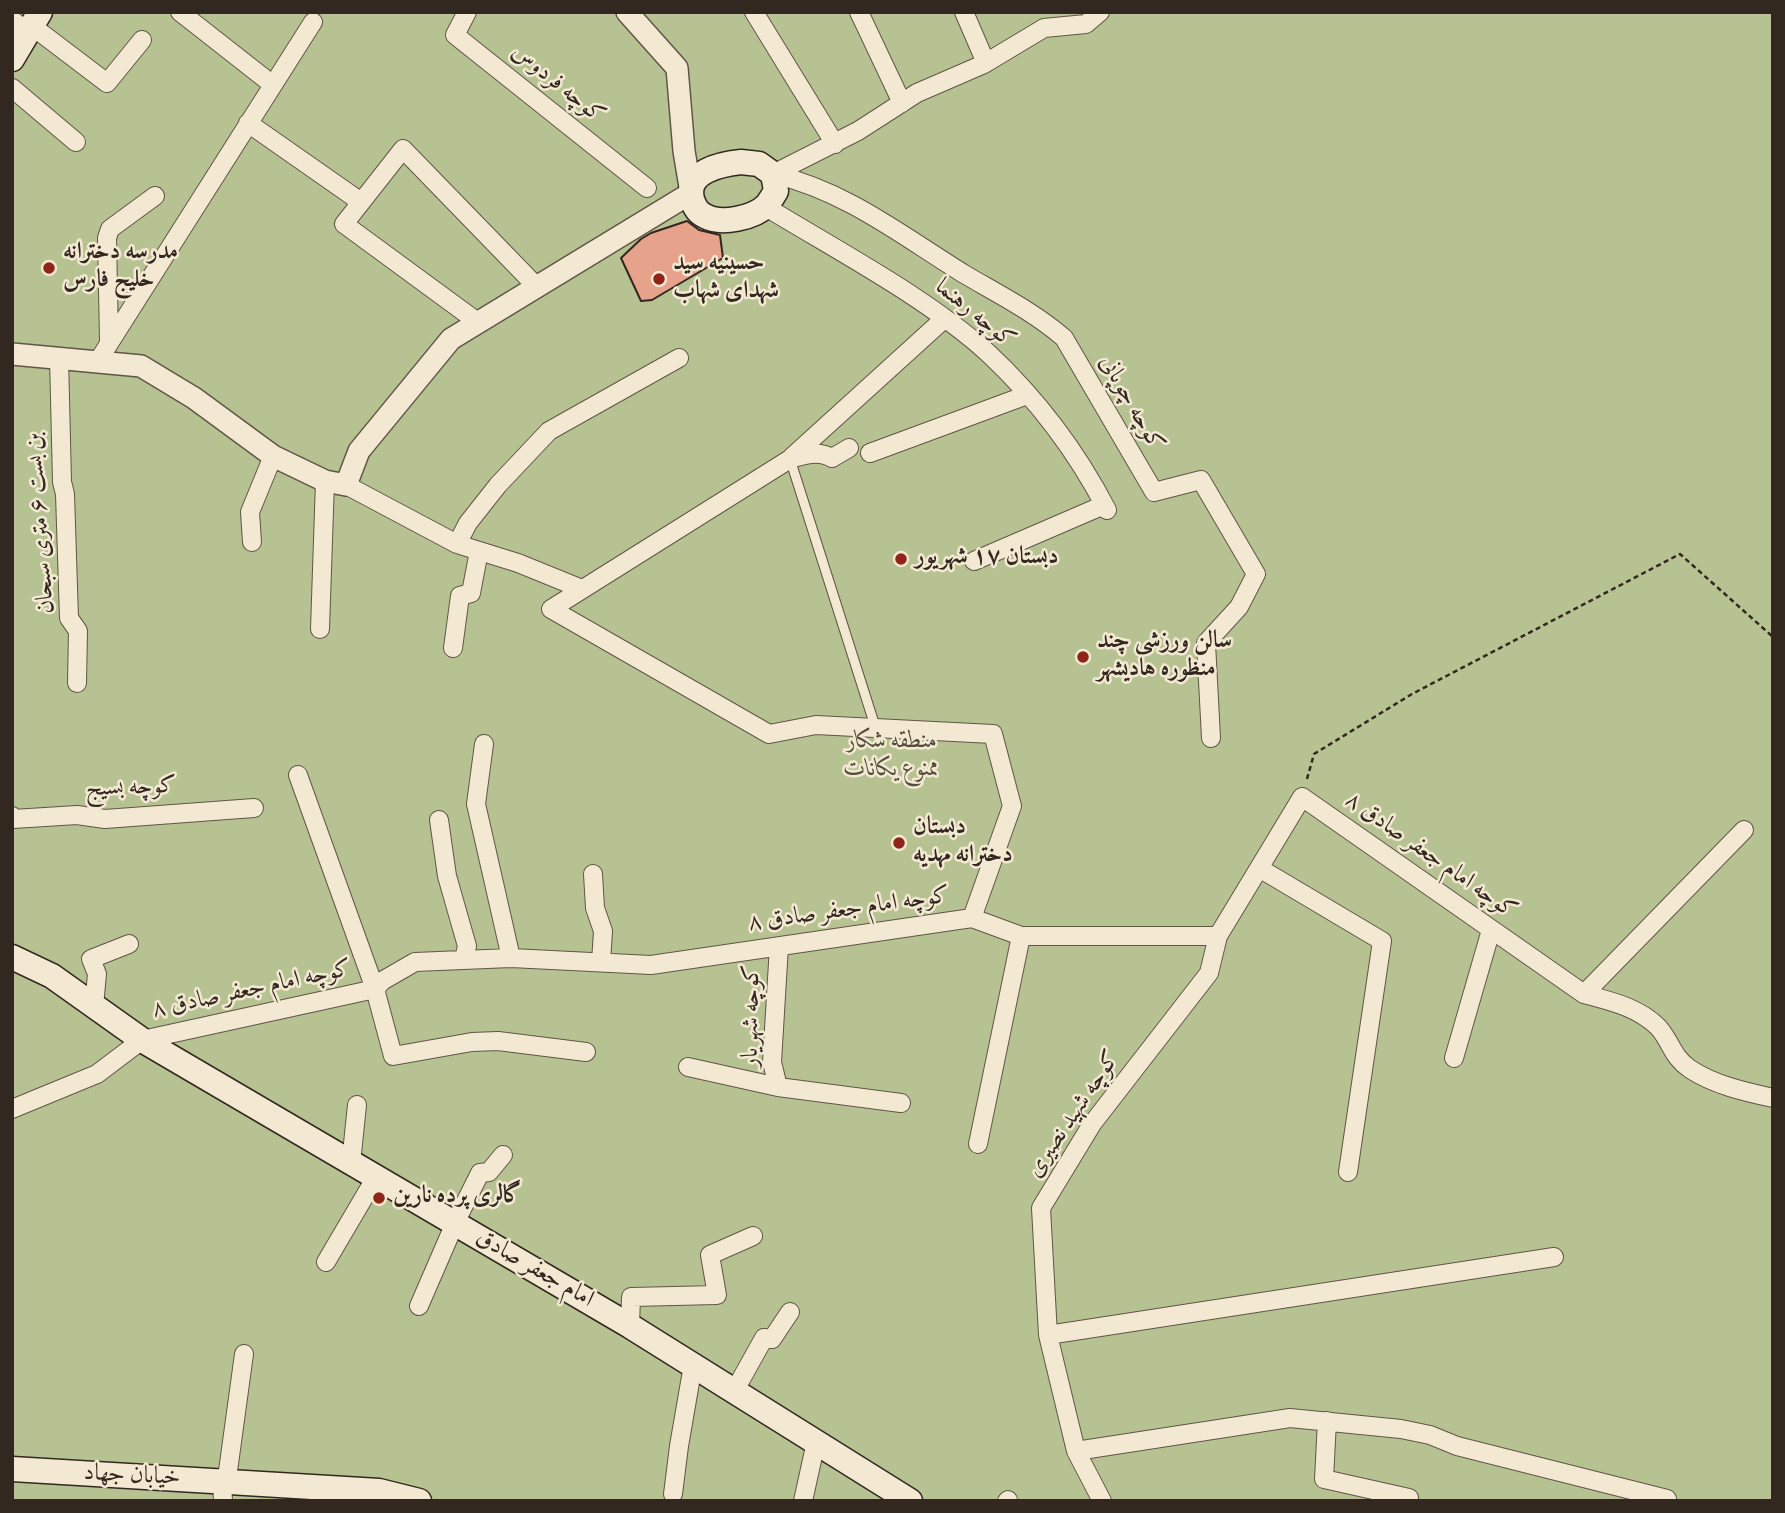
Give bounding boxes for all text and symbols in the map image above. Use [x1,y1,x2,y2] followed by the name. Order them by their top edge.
[504,39,610,131] street label: کوچه فردوس
[63,240,178,296] place label: مدرسه دخترانه خلیج فارس
[673,251,779,307] place label: حسینیه سید شهدای شهاب
[41,260,57,276] marker: مدرسه دخترانه خلیج فارس
[651,271,667,287] marker: حسینیه سید شهدای شهاب
[928,274,1020,356] street label: کوچه رهنما
[1091,351,1169,457] street label: کوچه چوپانی
[21,431,63,615] street label: بن بست ۶ متری سبحان
[915,545,1058,573] place label: دبستان ۱۷ شهریور
[893,551,909,567] marker: دبستان ۱۷ شهریور
[1097,629,1232,685] place label: سالن ورزشی چند منظوره هادیشهر
[1075,649,1091,665] marker: سالن ورزشی چند منظوره هادیشهر
[844,729,940,785] park label: منطقه شکار ممنوع یکانات
[85,773,177,805] street label: کوچه بسیج
[1339,787,1521,927] street label: کوچه امام جعفر صادق ۸
[913,815,1013,871] place label: دبستان دخترانه مهدیه
[891,835,907,851] marker: دبستان دخترانه مهدیه
[746,883,952,939] street label: کوچه امام جعفر صادق ۸
[150,956,354,1026] street label: کوچه امام جعفر صادق ۸
[738,964,768,1068] street label: کوچه شهریار
[1022,1046,1128,1184] street label: کوچه شهید نصیری
[393,1184,522,1212] place label: گالری پرده نارین
[371,1190,387,1206] marker: گالری پرده نارین
[470,1225,598,1315] street label: امام جعفر صادق
[83,1460,181,1494] street label: خیابان جهاد

